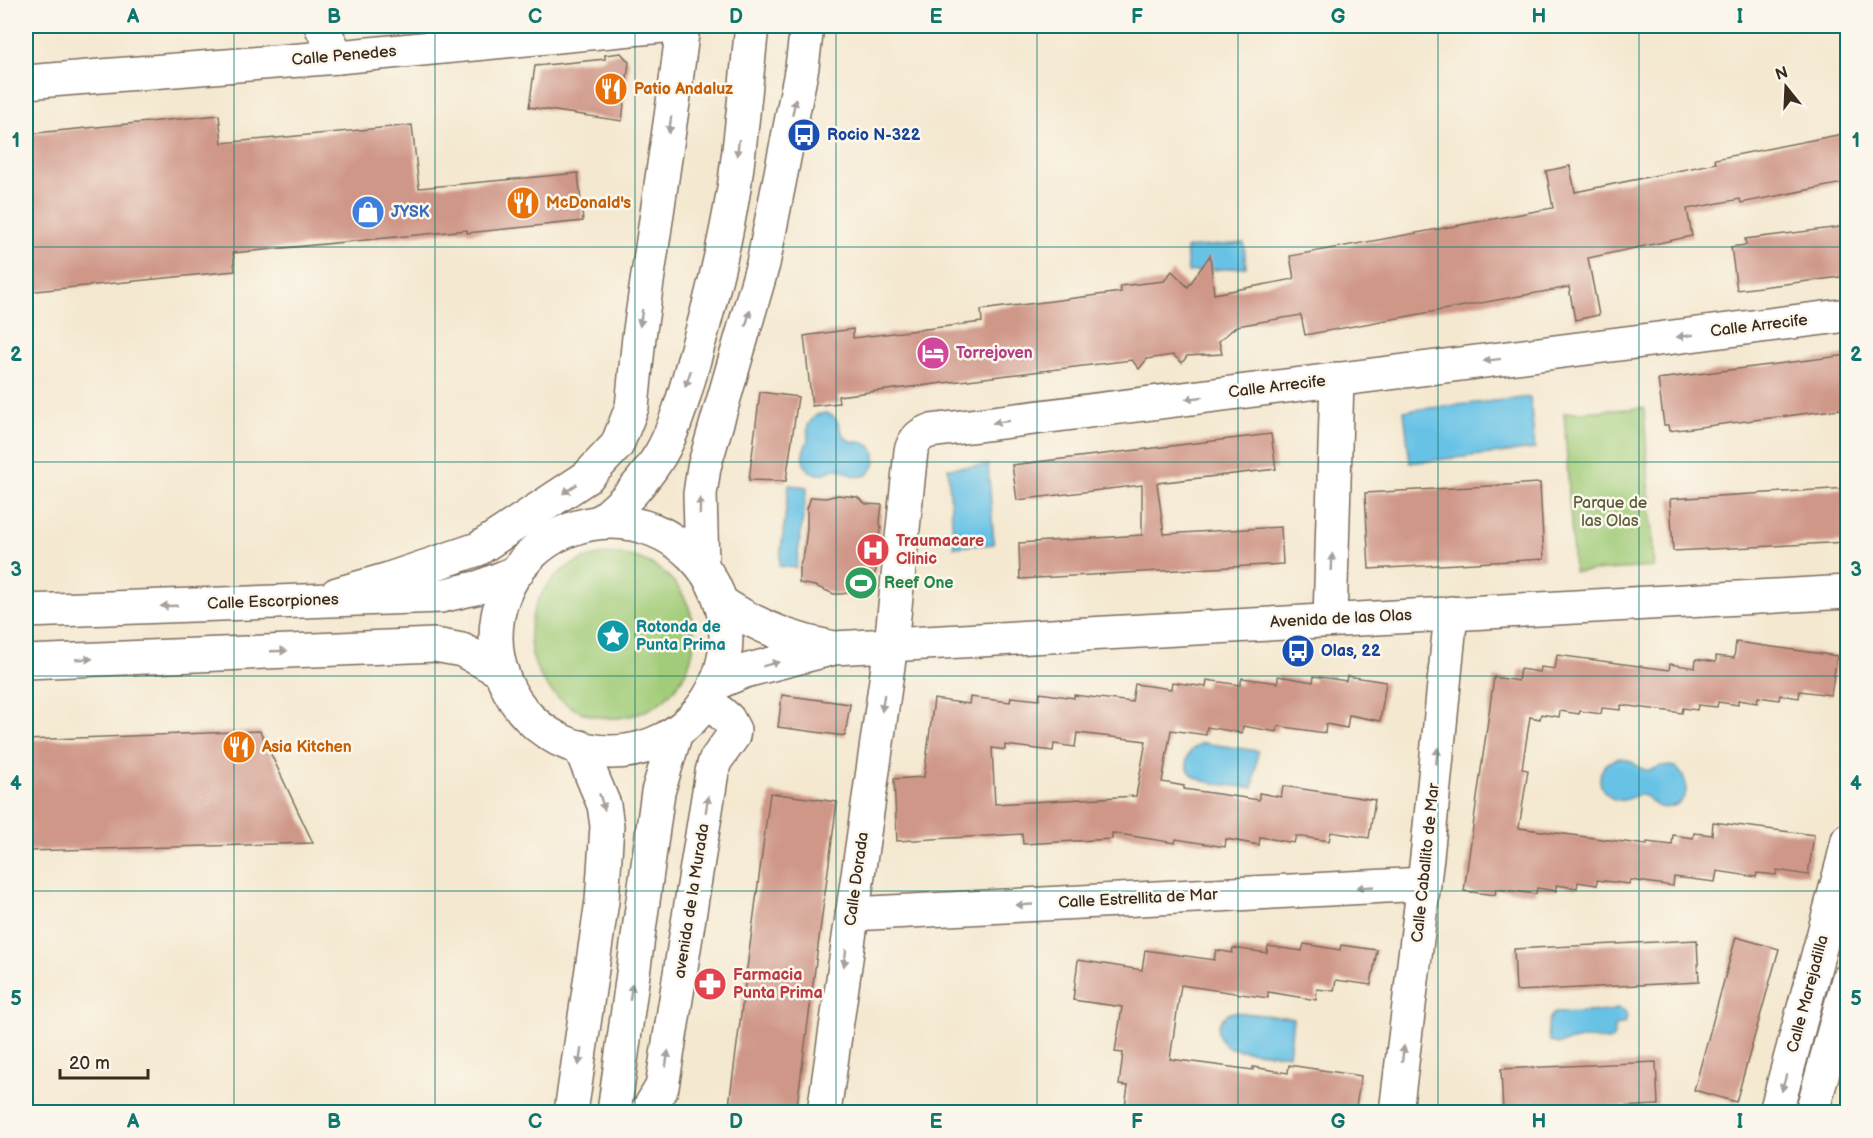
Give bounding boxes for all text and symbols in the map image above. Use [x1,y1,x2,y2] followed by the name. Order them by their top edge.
[126,5,140,29] text: A
[327,5,341,29] text: B
[528,5,542,29] text: C
[729,5,743,29] text: D
[930,5,943,29] text: E
[1131,5,1143,29] text: F
[1331,5,1346,29] text: G
[1532,5,1546,29] text: H
[1737,5,1743,29] text: I
[291,42,397,70] street label: Calle Penedes
[1756,57,1816,117] north arrow
[1773,63,1790,85] text: N
[593,71,629,107] restaurant icon: Patio Andaluz
[634,80,733,99] place label: Patio Andaluz
[790,97,799,116] one-way arrow
[665,116,674,135] one-way arrow
[786,117,822,153] bus stop icon: Rocio N-322
[827,126,921,145] place label: Rocio N-322
[12,129,20,153] text: 1
[1852,129,1860,153] text: 1
[733,139,743,158] one-way arrow
[505,185,541,221] restaurant icon: McDonald's
[350,194,386,230] shop icon: JYSK
[546,194,631,213] place label: McDonald's
[391,203,430,222] place label: JYSK
[637,309,646,328] one-way arrow
[744,309,753,327] one-way arrow
[1709,311,1809,341] street label: Calle Arrecife
[1676,331,1695,341] one-way arrow
[915,335,951,371] hotel icon: Torrejoven
[10,343,22,367] text: 2
[1850,343,1862,367] text: 2
[956,344,1033,363] place label: Torrejoven
[1482,356,1501,365] one-way arrow
[683,370,692,388] one-way arrow
[1227,372,1327,402] street label: Calle Arrecife
[1185,393,1204,402] one-way arrow
[991,417,1010,427] one-way arrow
[562,483,578,494] one-way arrow
[1573,494,1648,531] park label: Parque de las Olas
[695,497,705,516] one-way arrow
[855,532,891,568] hospital icon: Traumacare Clinic
[896,532,984,569] place label: Traumacare Clinic
[1327,552,1337,571] one-way arrow
[10,558,22,582] text: 3
[1850,558,1862,582] text: 3
[843,565,879,601] sports icon: Reef One
[884,574,954,593] place label: Reef One
[207,590,339,614] street label: Calle Escorpiones
[160,601,179,611] one-way arrow
[1270,606,1412,632] street label: Avenida de las Olas
[595,618,631,654] place icon: Rotonda de Punta Prima
[636,618,726,655] place label: Rotonda de Punta Prima
[1280,633,1316,669] bus stop icon: Olas, 22
[1321,642,1381,661] place label: Olas, 22
[269,647,288,656] one-way arrow
[74,655,93,664] one-way arrow
[762,659,780,668] one-way arrow
[878,694,887,713] one-way arrow
[221,729,257,765] restaurant icon: Asia Kitchen
[261,738,352,757] place label: Asia Kitchen
[1432,747,1442,766] one-way arrow
[10,772,22,796] text: 4
[1850,772,1862,796] text: 4
[1408,782,1444,944] street label: Calle Caballito de Mar
[598,793,607,811] one-way arrow
[703,794,712,813] one-way arrow
[670,822,714,980] street label: avenida de la Murada
[841,831,873,927] street label: Calle Dorada
[1356,882,1375,891] one-way arrow
[1058,885,1219,913] street label: Calle Estrellita de Mar
[1014,900,1033,909] one-way arrow
[1783,933,1833,1055] street label: Calle Marejadilla
[841,949,850,968] one-way arrow
[692,966,728,1002] pharmacy icon: Farmacia Punta Prima
[733,966,823,1003] place label: Farmacia Punta Prima
[626,983,635,1002] one-way arrow
[10,987,22,1011] text: 5
[1850,987,1862,1011] text: 5
[60,1042,148,1080] scale bar
[1399,1045,1408,1064] one-way arrow
[575,1048,584,1067] one-way arrow
[662,1049,671,1068] one-way arrow
[69,1053,110,1074] text: 20 m
[1779,1074,1788,1092] one-way arrow
[126,1110,140,1134] text: A
[327,1110,341,1134] text: B
[528,1110,542,1134] text: C
[729,1110,743,1134] text: D
[930,1110,943,1134] text: E
[1131,1110,1143,1134] text: F
[1331,1110,1346,1134] text: G
[1532,1110,1546,1134] text: H
[1737,1110,1743,1134] text: I

